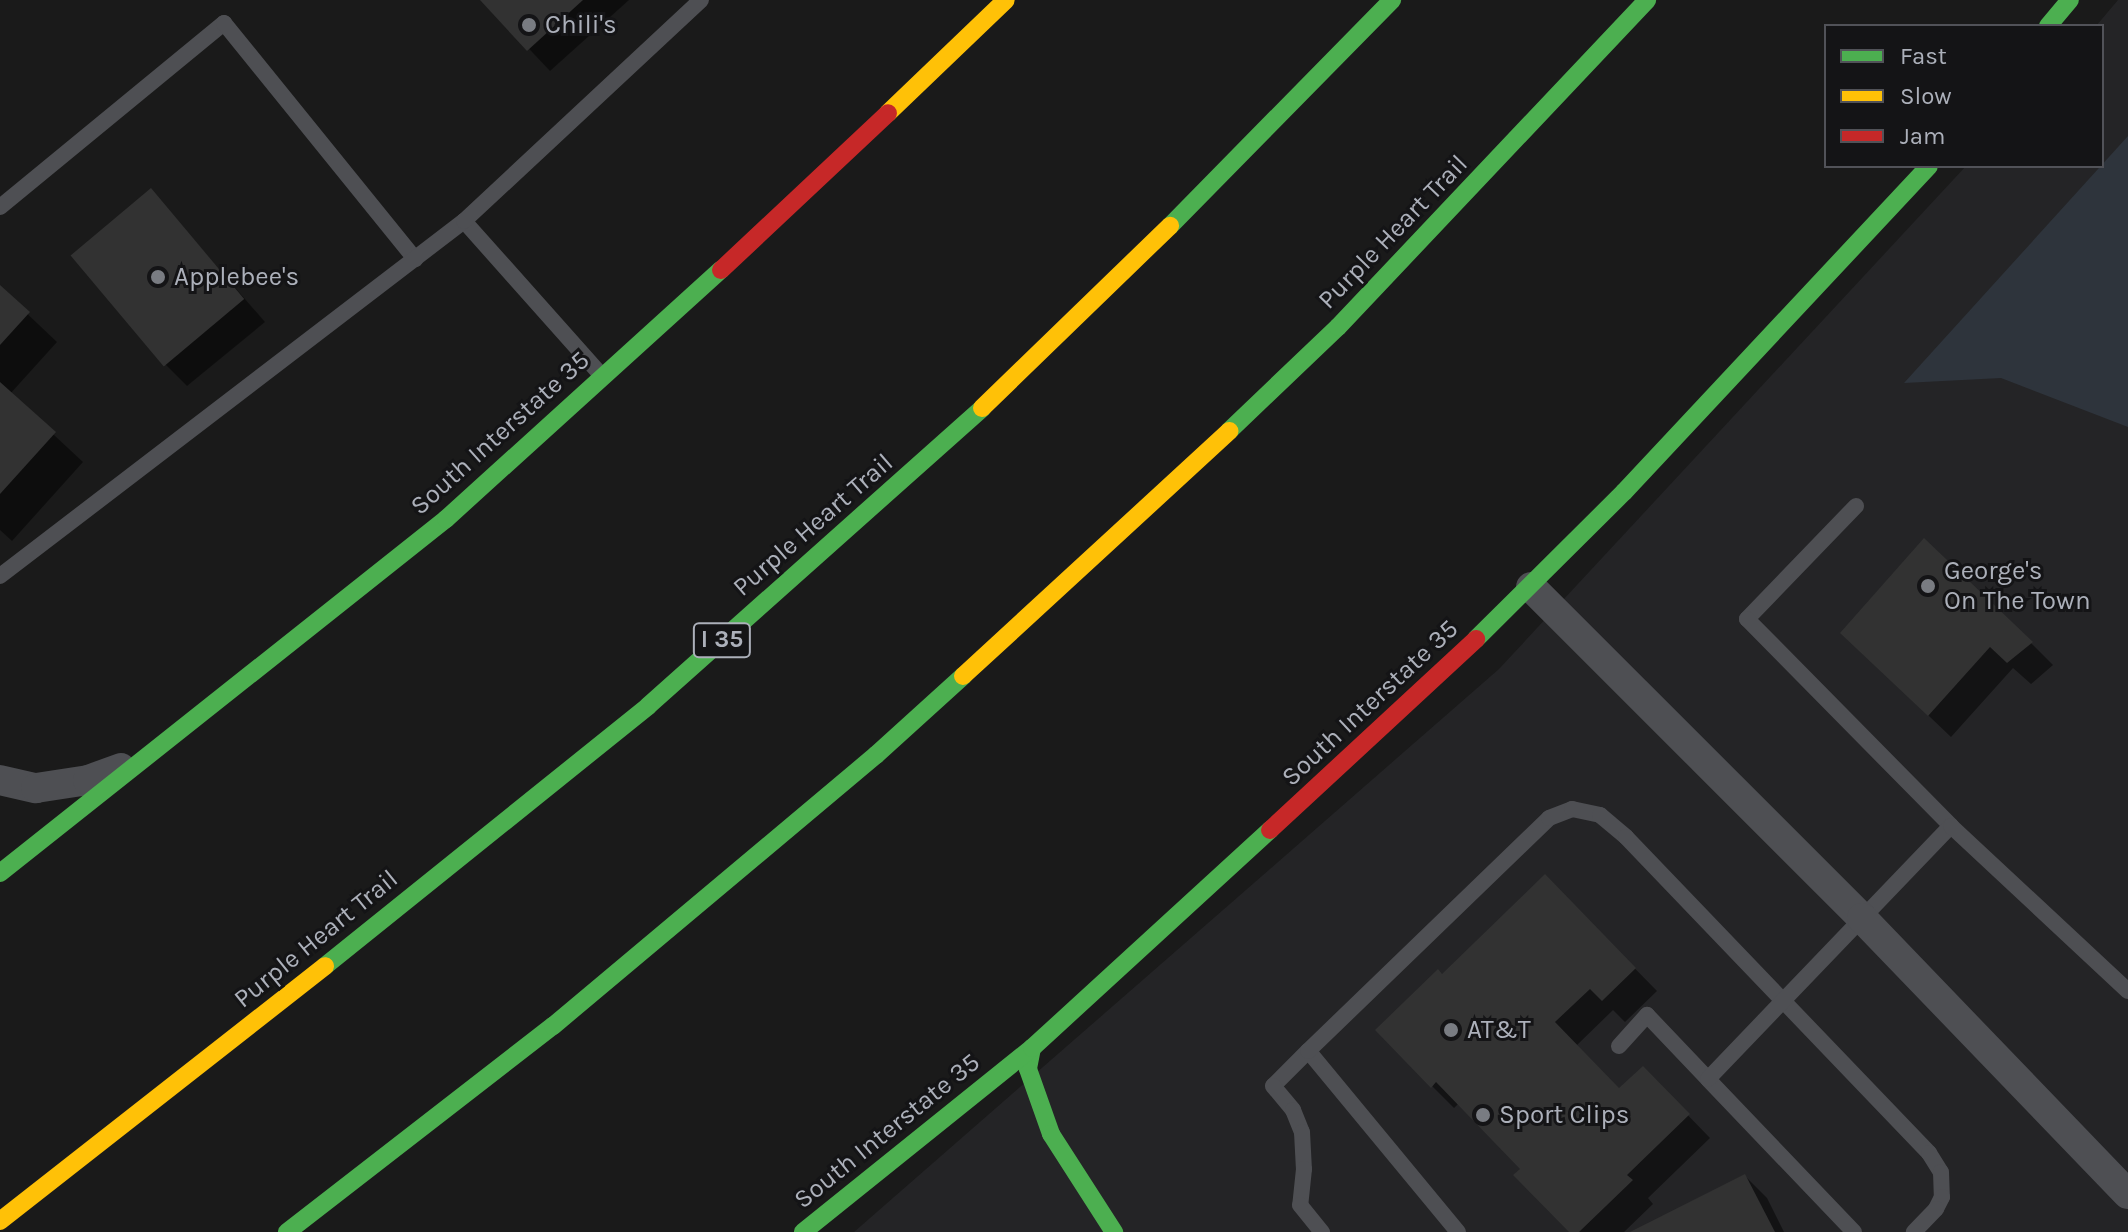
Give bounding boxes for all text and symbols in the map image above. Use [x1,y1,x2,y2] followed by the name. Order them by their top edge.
[545,9,617,41] place label: Chili's
[520,16,538,34] marker: Chili's
[1824,24,2104,168] legend
[1900,42,1947,70] text: Fast
[1900,82,1952,110] text: Slow
[1900,122,1945,150] text: Jam
[1312,149,1474,315] street label: Purple Heart Trail
[174,261,299,293] place label: Applebee's
[149,268,167,286] marker: Applebee's
[404,344,596,522] street label: South Interstate 35
[727,447,899,603] street label: Purple Heart Trail
[1944,555,2091,616] place label: George's On The Town
[1919,577,1937,595] marker: George's On The Town
[1275,613,1465,793] street label: South Interstate 35
[692,620,752,660] road number: I 35
[228,863,404,1015] street label: Purple Heart Trail
[1467,1014,1531,1046] place label: AT&T
[1442,1021,1460,1039] marker: AT&T
[788,1047,986,1215] street label: South Interstate 35
[1499,1099,1629,1131] place label: Sport Clips
[1474,1106,1492,1124] marker: Sport Clips

